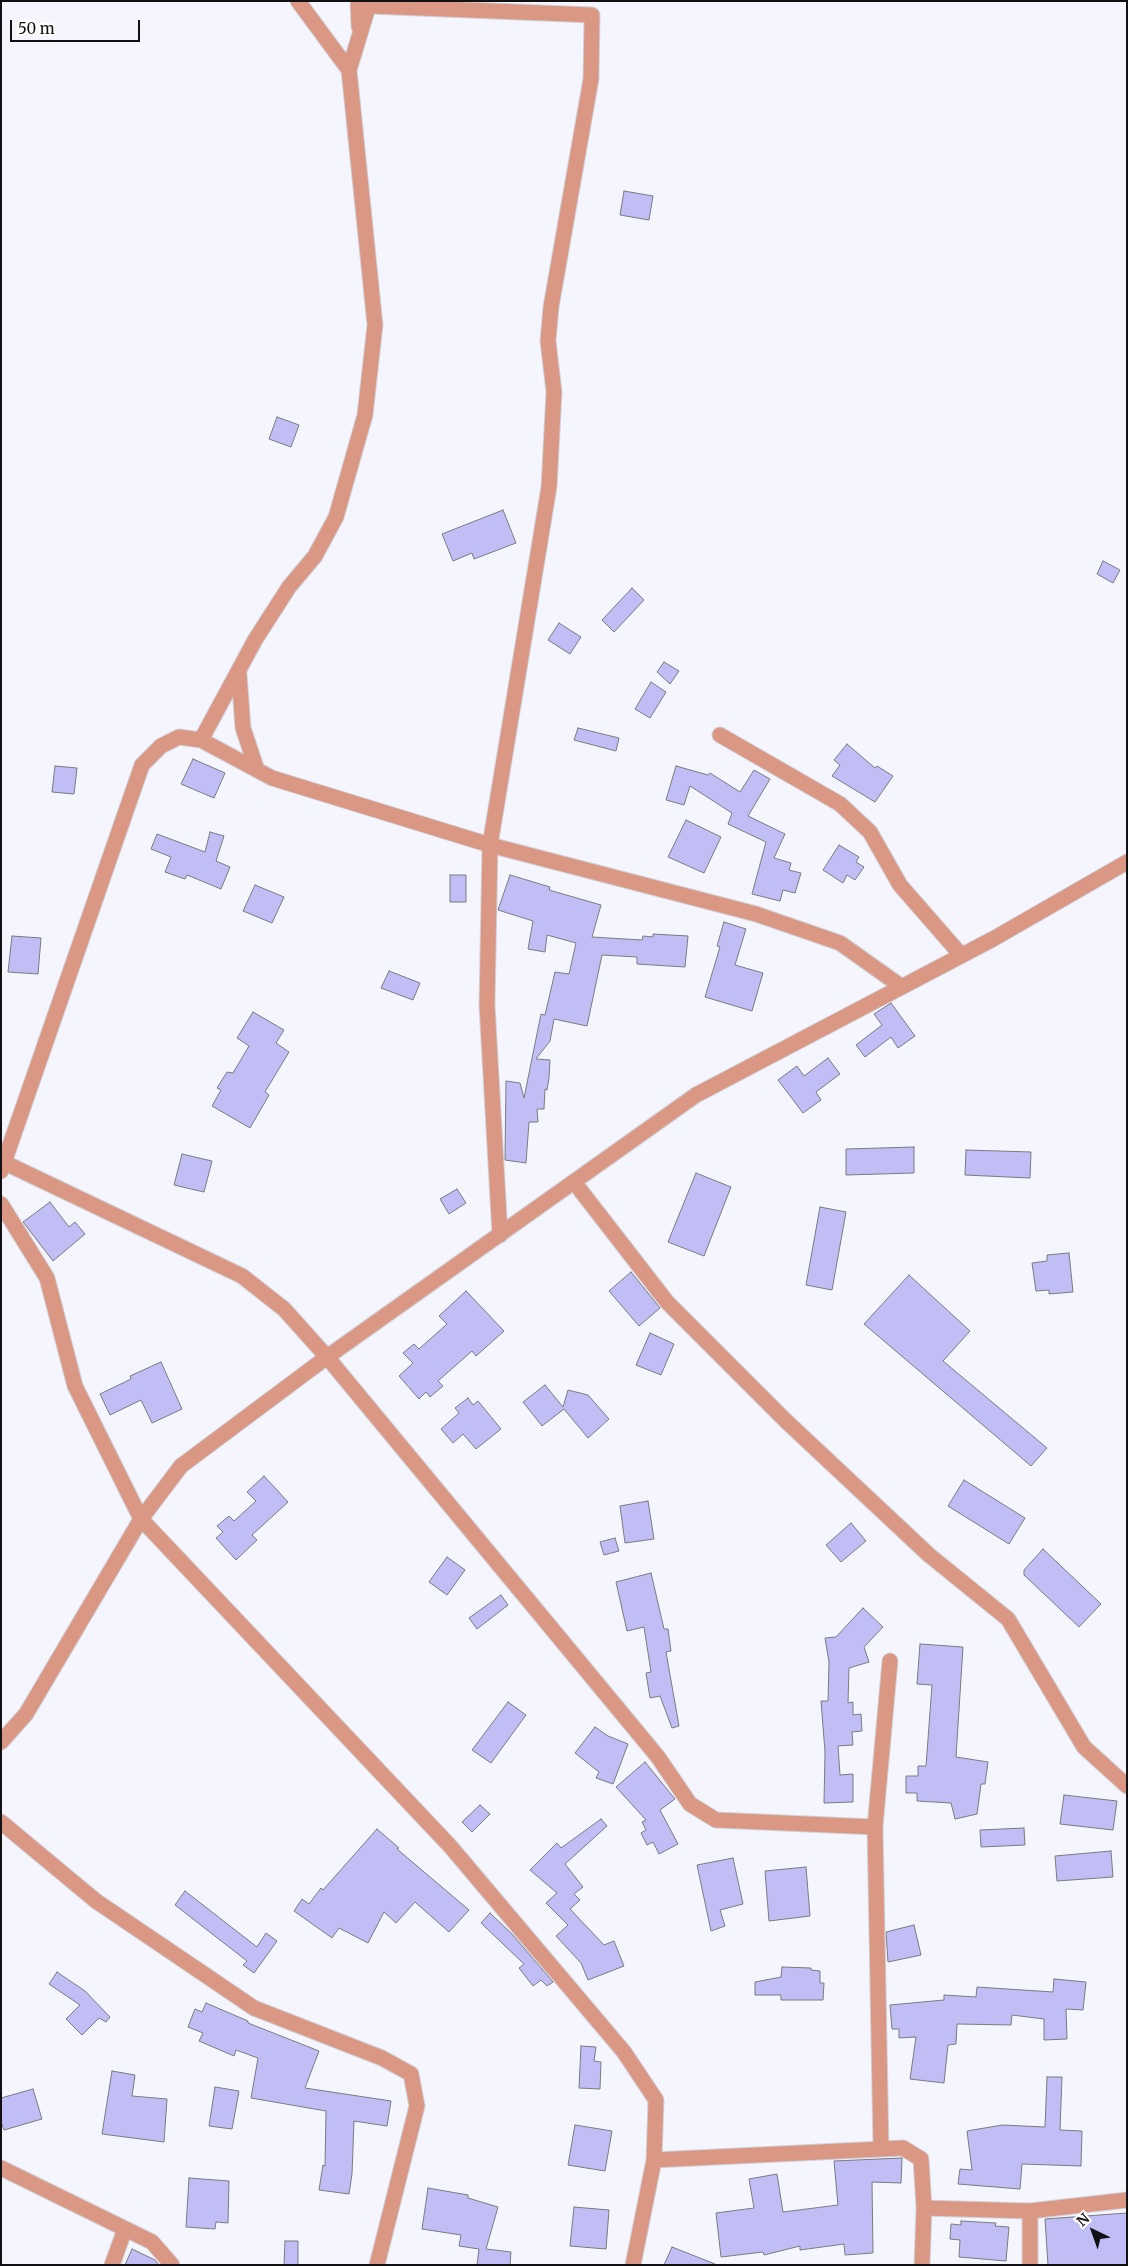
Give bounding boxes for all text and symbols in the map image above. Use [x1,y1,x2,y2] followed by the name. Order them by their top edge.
[12,10,142,42] scale bar
[18,19,55,38] text: 50 m
[1068,2206,1118,2256] north arrow
[1073,2209,1093,2230] text: N

